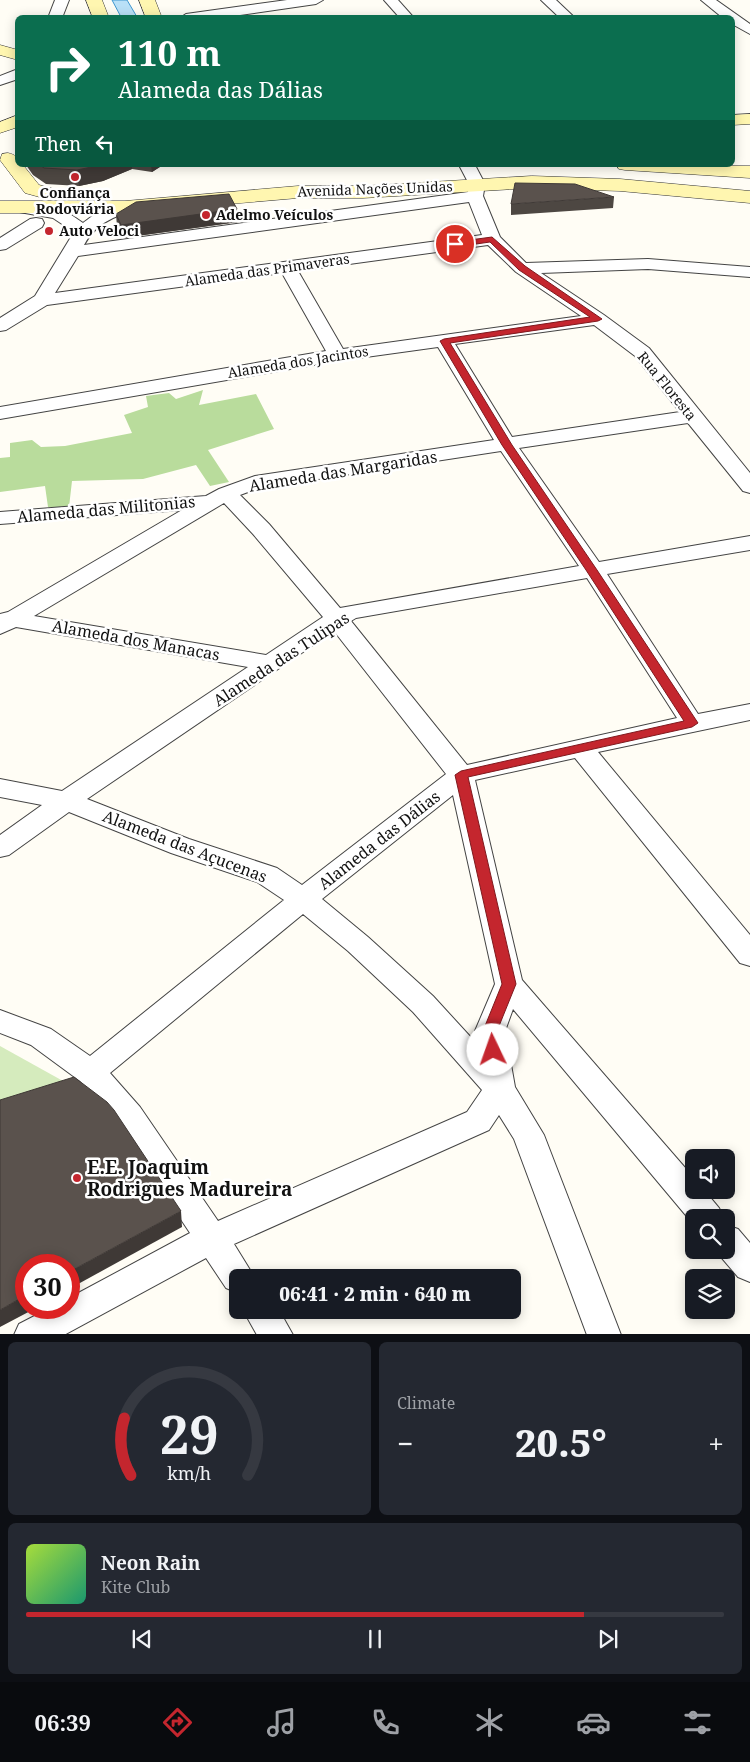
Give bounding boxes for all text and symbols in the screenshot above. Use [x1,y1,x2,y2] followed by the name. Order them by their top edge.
[118,29,221,76] text: 110 m
[35,35,100,100] icon: right
[118,74,323,104] text: Alameda das Dálias
[91,130,119,158] icon: left
[35,131,81,157] text: Then
[69,171,81,183] marker: Confiança Rodoviária
[297,176,453,201] street label: Avenida Nações Unidas
[36,183,114,218] place label: Confiança Rodoviária
[216,205,333,224] place label: Adelmo Veículos
[200,209,212,221] marker: Adelmo Veículos
[59,221,139,240] place label: Auto Veloci
[434,223,476,265] pin
[43,225,55,237] marker: Auto Veloci
[441,230,469,258] icon: arrive
[183,249,351,290] street label: Alameda das Primaveras
[226,341,370,382] street label: Alameda dos Jacintos
[634,347,701,424] street label: Rua Floresta
[247,445,439,497] street label: Alameda das Margaridas
[16,490,196,528] street label: Alameda das Militonias
[209,607,353,711] street label: Alameda das Tulipas
[50,614,222,666] street label: Alameda dos Manacas
[313,785,445,895] street label: Alameda das Dálias
[100,805,270,887] street label: Alameda das Açucenas
[466,1023,518,1075] position arrow
[685,1149,735,1319] map controls
[685,1149,735,1199] button: sound
[87,1154,292,1202] place label: E.E. Joaquim Rodrigues Madureira
[71,1172,83,1184] marker: E.E. Joaquim Rodrigues Madureira
[685,1209,735,1259] button: search
[15,1254,80,1319] speed limit sign: 30
[685,1269,735,1319] button: layers
[279,1281,471,1307] text: 06:41 · 2 min · 640 m
[397,1392,455,1414] text: Climate
[160,1398,219,1469] text: 29
[515,1416,607,1468] text: 20.5°
[397,1424,413,1462] text: −
[708,1424,724,1462] text: +
[168,1461,211,1485] text: km/h
[101,1550,200,1576] text: Neon Rain
[101,1576,170,1598] text: Kite Club
[128,1625,156,1653] icon: previous
[361,1625,389,1653] icon: pause
[594,1625,622,1653] icon: next
[160,1705,195,1740] icon: directions
[264,1705,299,1740] icon: music
[368,1705,403,1740] icon: phone
[472,1705,507,1740] icon: climate
[576,1705,611,1740] icon: car
[680,1705,715,1740] icon: filters
[35,1707,91,1737] text: 06:39

